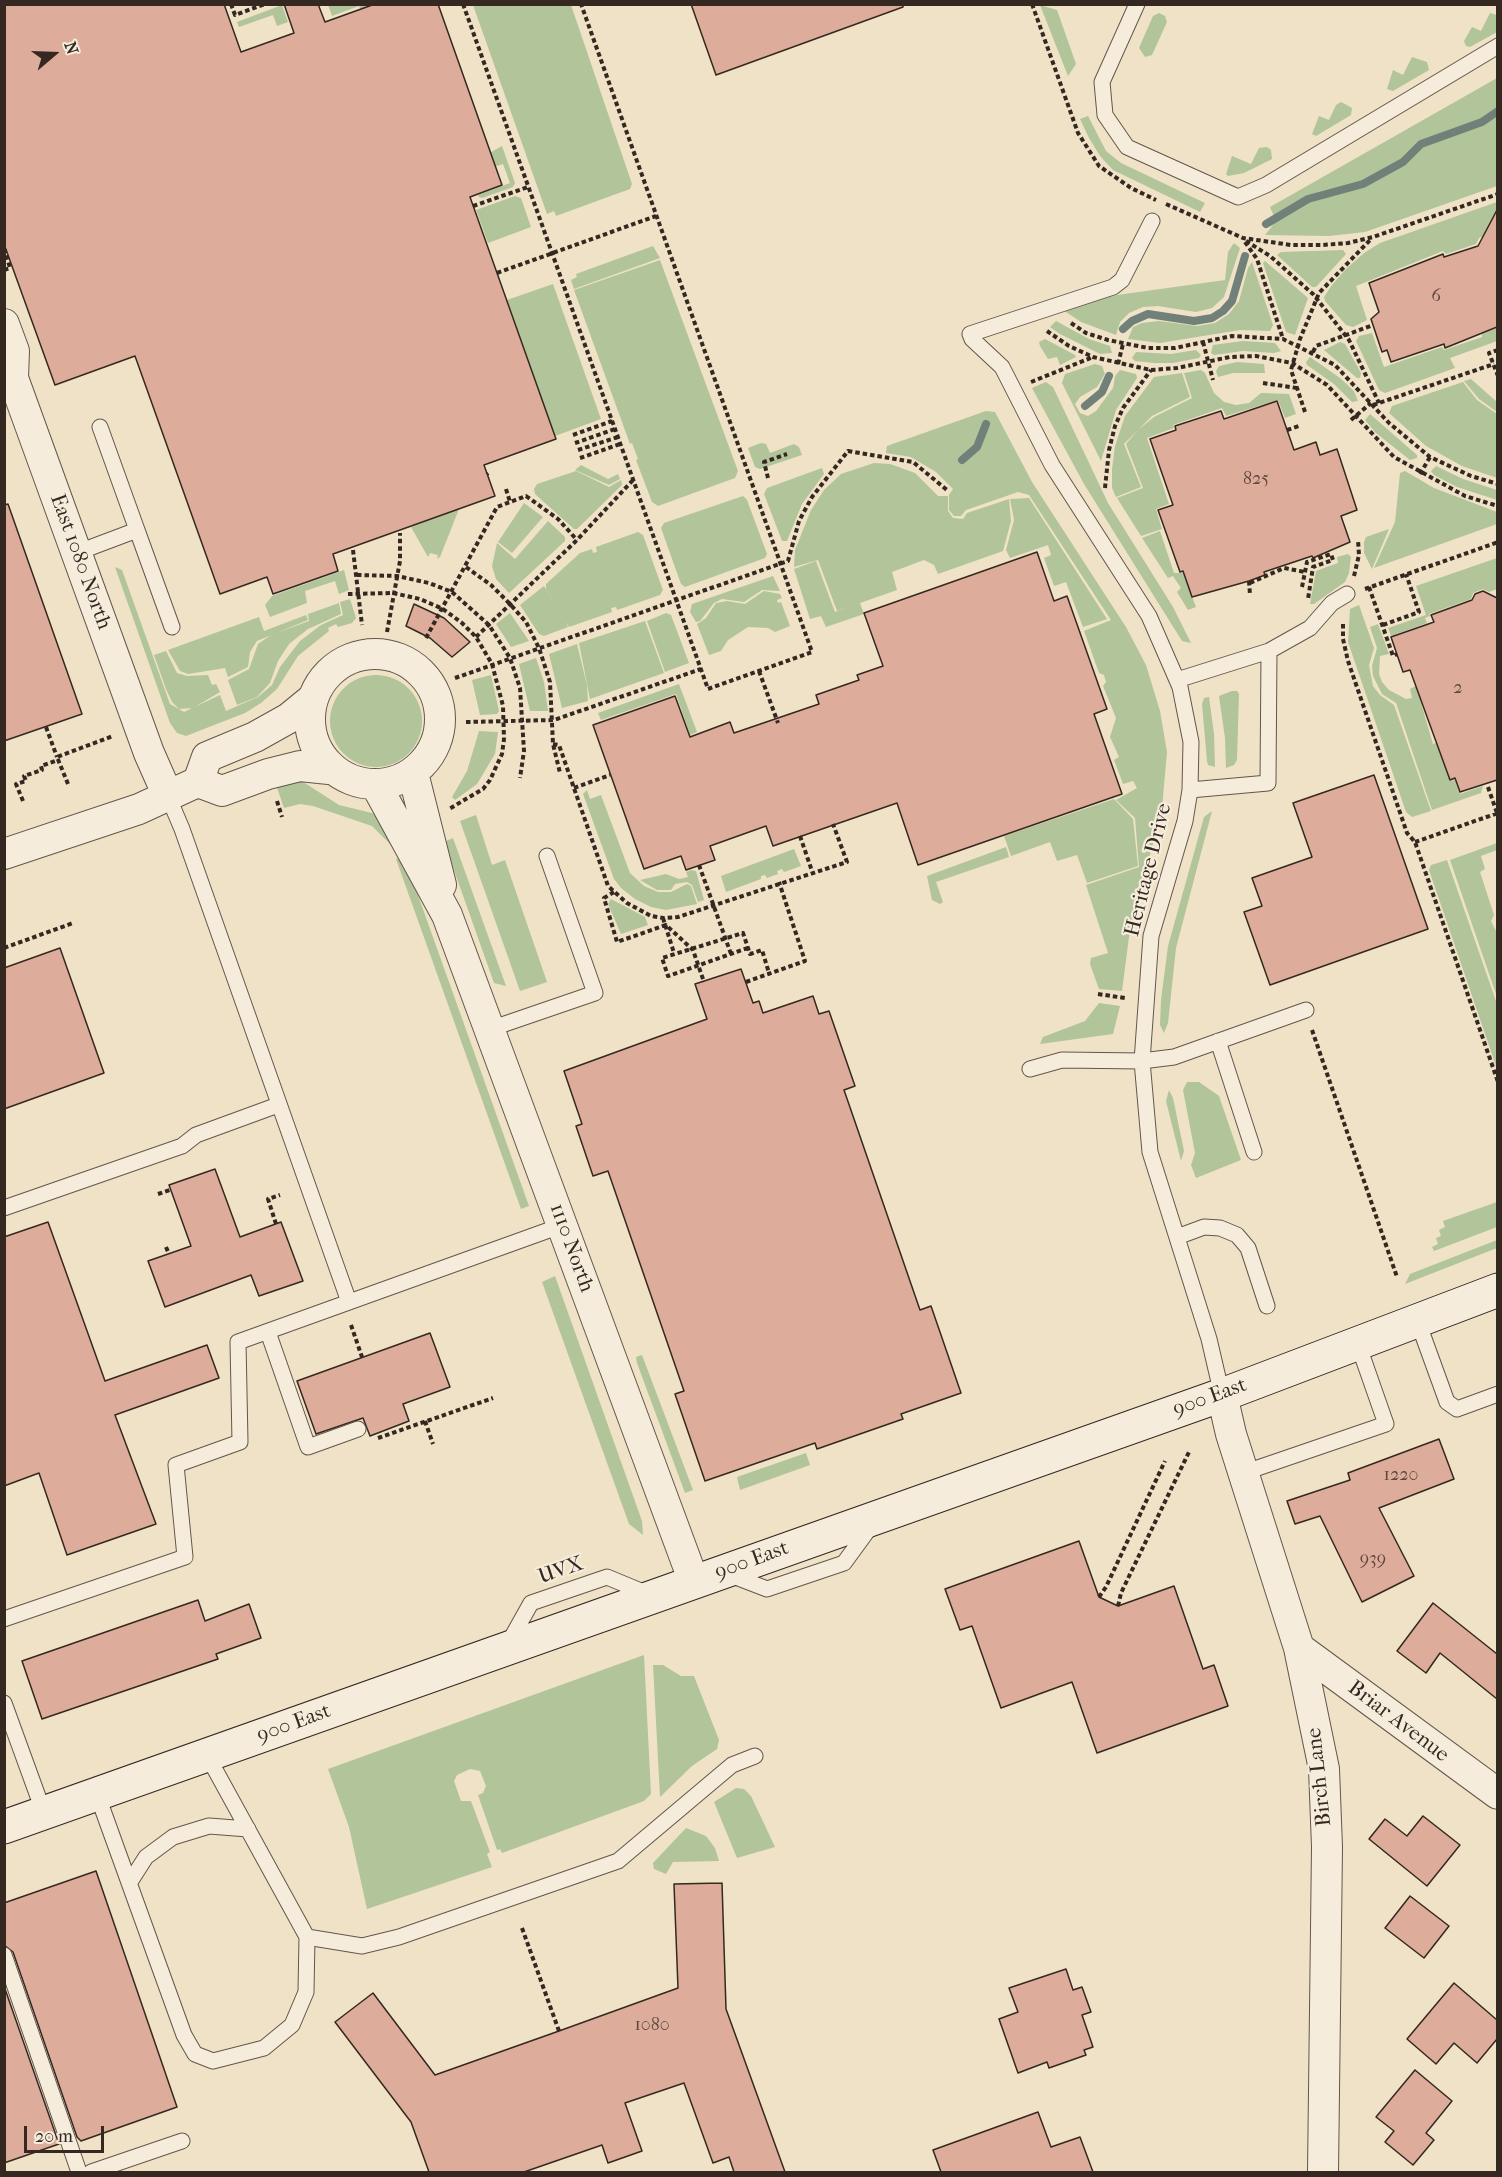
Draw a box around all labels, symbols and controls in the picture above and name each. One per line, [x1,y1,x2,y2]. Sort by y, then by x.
north arrow [24,24,84,84]
text: N [61,39,82,57]
house number: 6 [1431,286,1441,308]
house number: 825 [1243,469,1269,491]
street label: East 1080 North [44,491,116,633]
house number: 2 [1453,678,1463,700]
street label: Heritage Drive [1120,801,1178,939]
street label: 1110 North [543,1200,599,1296]
street label: 900 East [1170,1373,1250,1423]
house number: 1220 [1384,1465,1418,1487]
street label: 900 East [712,1536,792,1586]
house number: 939 [1360,1549,1386,1571]
street label: UVX [535,1552,587,1590]
street label: Briar Avenue [1343,1676,1453,1768]
street label: 900 East [254,1699,334,1749]
street label: Birch Lane [1302,1726,1338,1828]
house number: 1080 [634,2015,670,2037]
scale bar [27,2114,106,2152]
text: 20 m [35,2126,73,2147]

